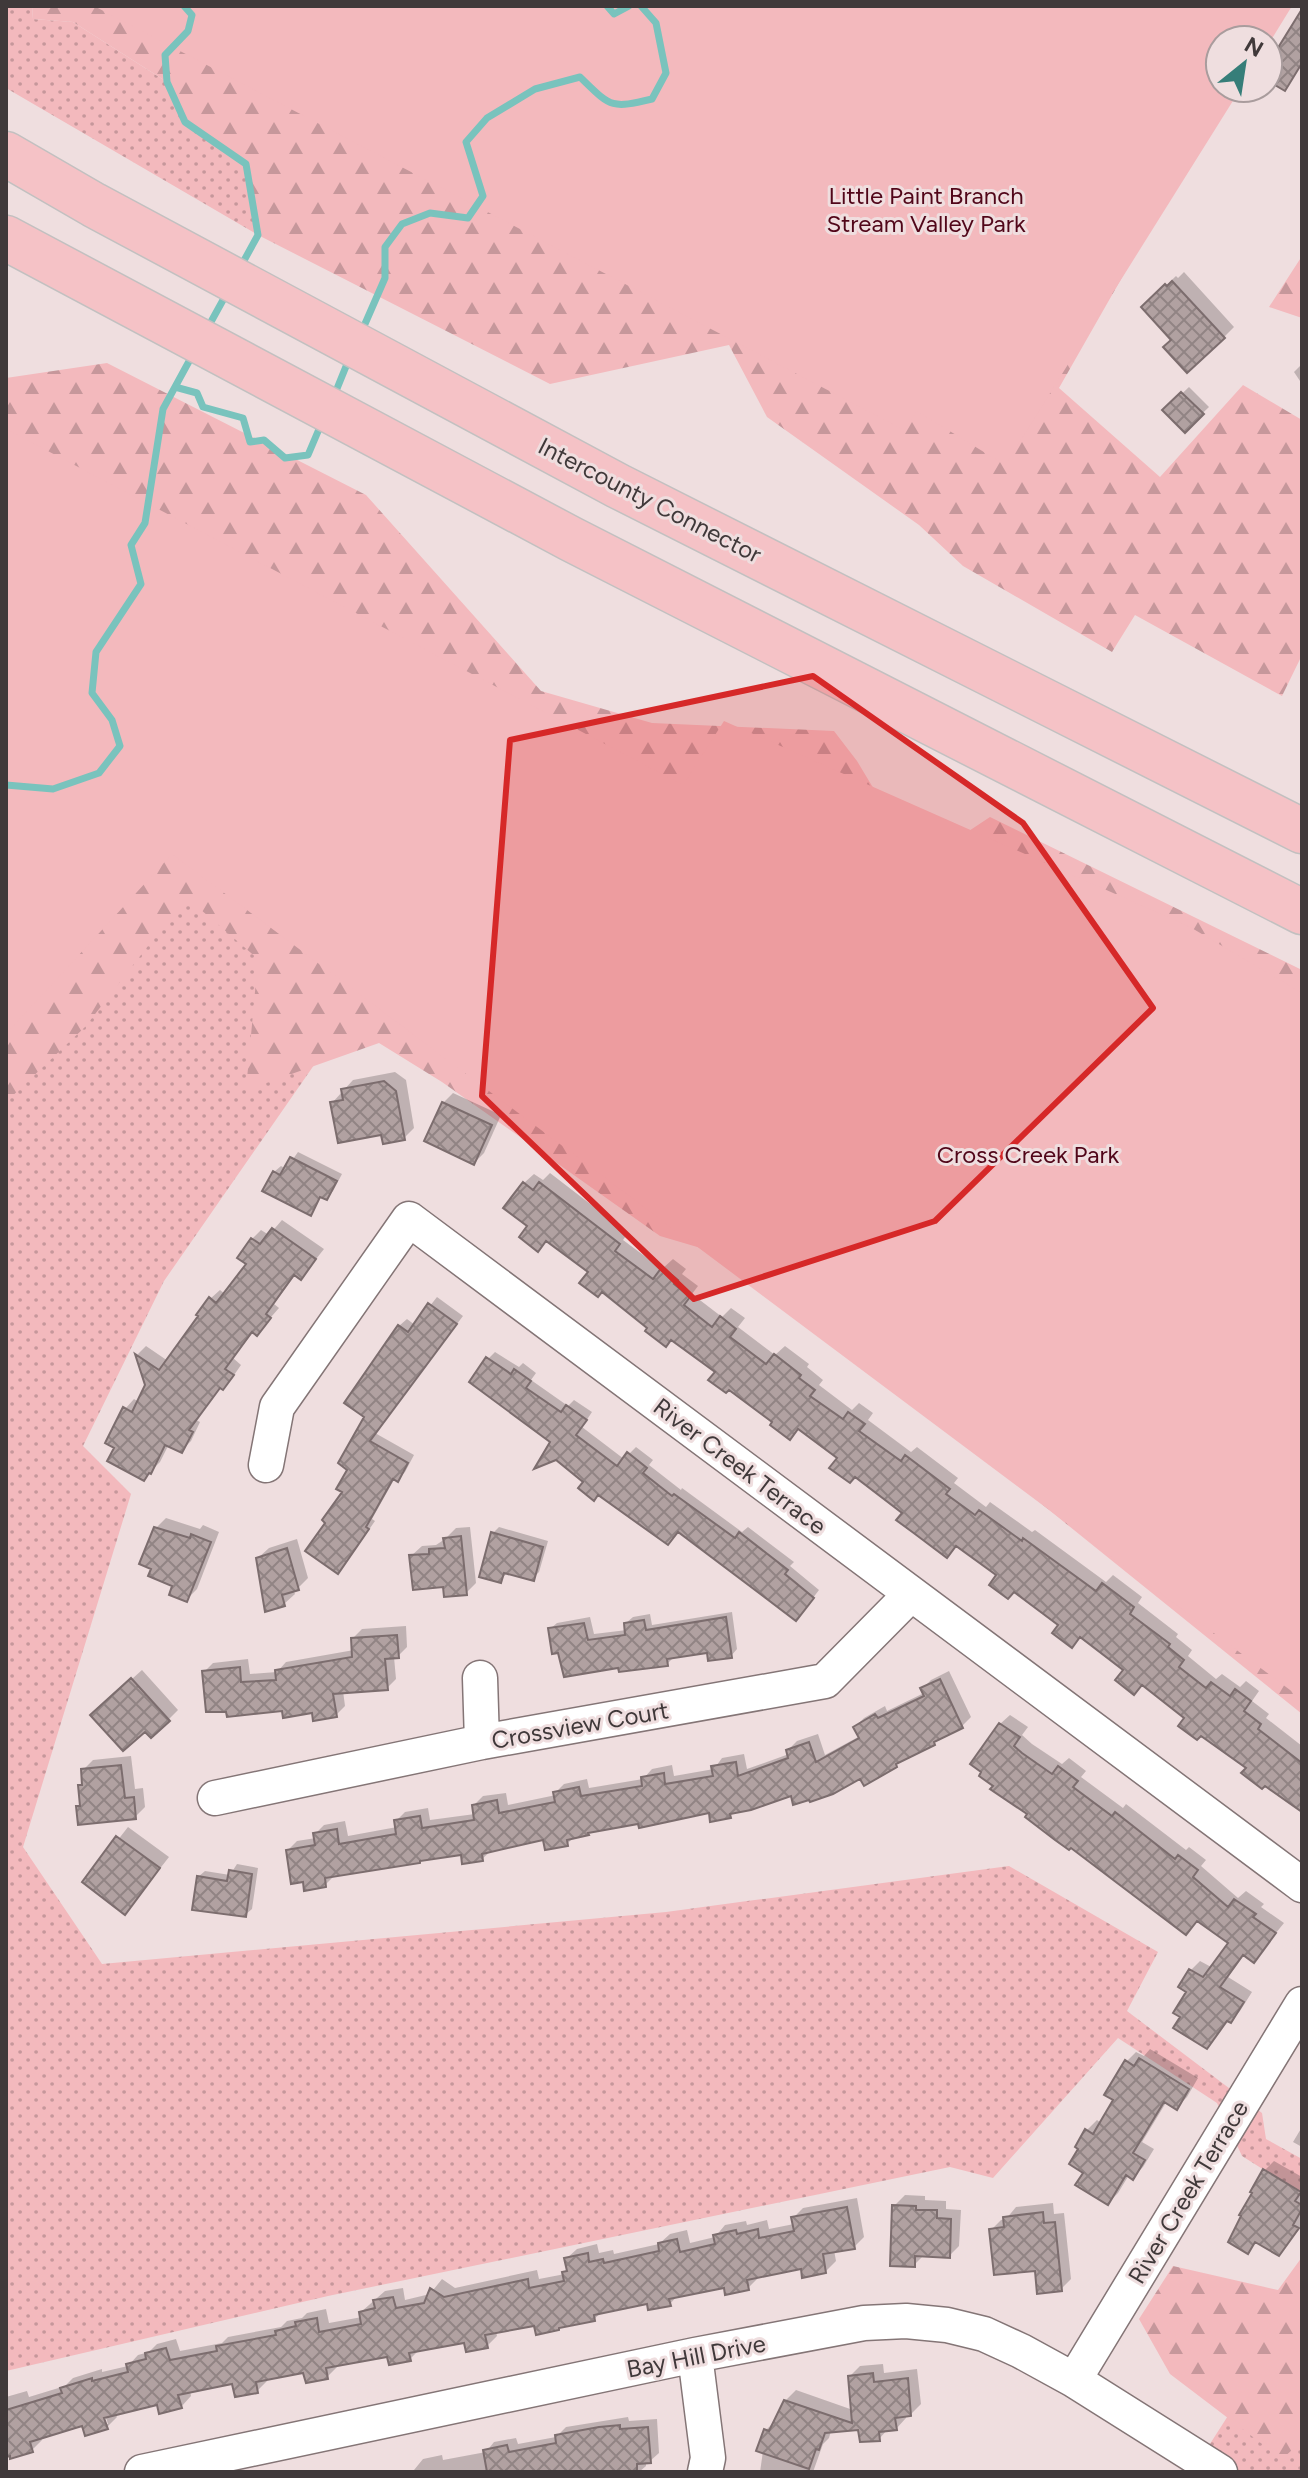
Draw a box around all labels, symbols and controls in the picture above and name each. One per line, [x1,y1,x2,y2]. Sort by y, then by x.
north arrow [1204,24,1284,104]
text: N [1240,31,1268,63]
park label: Little Paint Branch Stream Valley Park [826,181,1026,238]
street label: Intercounty Connector [534,431,766,569]
park label: Cross Creek Park [937,1140,1120,1169]
street label: River Creek Terrace [648,1392,832,1540]
street label: Crossview Court [489,1695,671,1755]
street label: River Creek Terrace [1122,2095,1254,2289]
street label: Bay Hill Drive [624,2328,768,2384]

